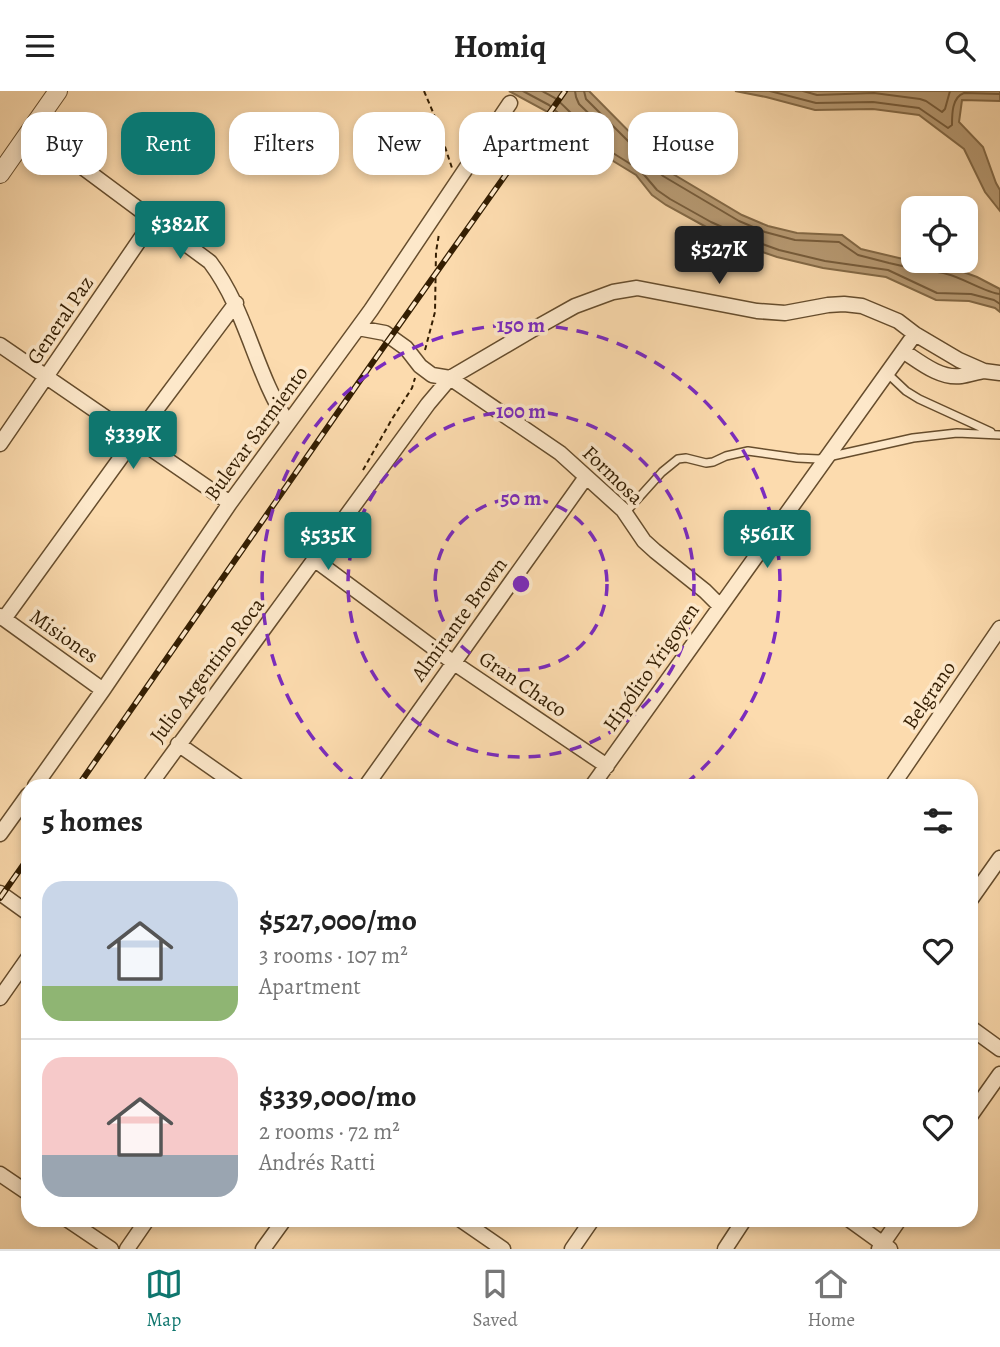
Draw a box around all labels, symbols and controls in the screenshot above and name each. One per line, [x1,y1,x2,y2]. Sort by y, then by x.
text: Homiq [454,24,546,68]
icon: menu [21,27,59,65]
icon: search [941,27,979,65]
chip: Buy [21,112,107,175]
chip: Rent [121,112,215,175]
chip: Filters [229,112,339,175]
chip: New [353,112,445,175]
chip: Apartment [459,112,614,175]
chip: House [628,112,738,175]
map controls [901,196,978,273]
button: locate [901,196,978,273]
pin: $382K [131,201,229,261]
text: $382K [151,208,209,239]
pin: $527K [670,227,768,286]
text: $527K [691,233,747,264]
street label: General Paz [20,270,100,370]
text: 150 m [497,311,546,339]
street label: Bulevar Sarmiento [198,360,314,506]
text: 100 m [496,397,546,425]
pin: $339K [84,411,182,471]
text: $339K [105,418,161,449]
street label: Formosa [576,439,650,511]
text: 50 m [501,484,542,512]
pin: $561K [718,511,816,570]
pin: $535K [279,512,377,572]
text: $561K [740,517,794,548]
text: $535K [300,519,356,550]
street label: Almirante Brown [404,551,513,687]
centre of rings [509,572,533,596]
street label: Julio Argentino Roca [143,592,271,748]
street label: Hipólito Yrigoyen [596,597,706,737]
street label: Misiones [24,602,104,670]
street label: Gran Chaco [474,644,572,724]
street label: Belgrano [896,655,962,735]
text: 5 homes [42,801,143,841]
icon: filters [919,802,957,840]
text: $527,000/mo [259,900,417,940]
icon: home [98,909,182,993]
icon: heart [919,932,957,970]
text: 3 rooms · 107 m² [259,940,408,971]
text: Apartment [259,971,361,1002]
text: $339,000/mo [259,1076,417,1116]
icon: home [98,1085,182,1169]
icon: heart [919,1108,957,1146]
text: 2 rooms · 72 m² [259,1116,400,1147]
text: Andrés Ratti [259,1147,376,1178]
tab: Map [145,1265,183,1333]
tab: Saved [473,1265,518,1333]
tab: Home [807,1265,855,1333]

